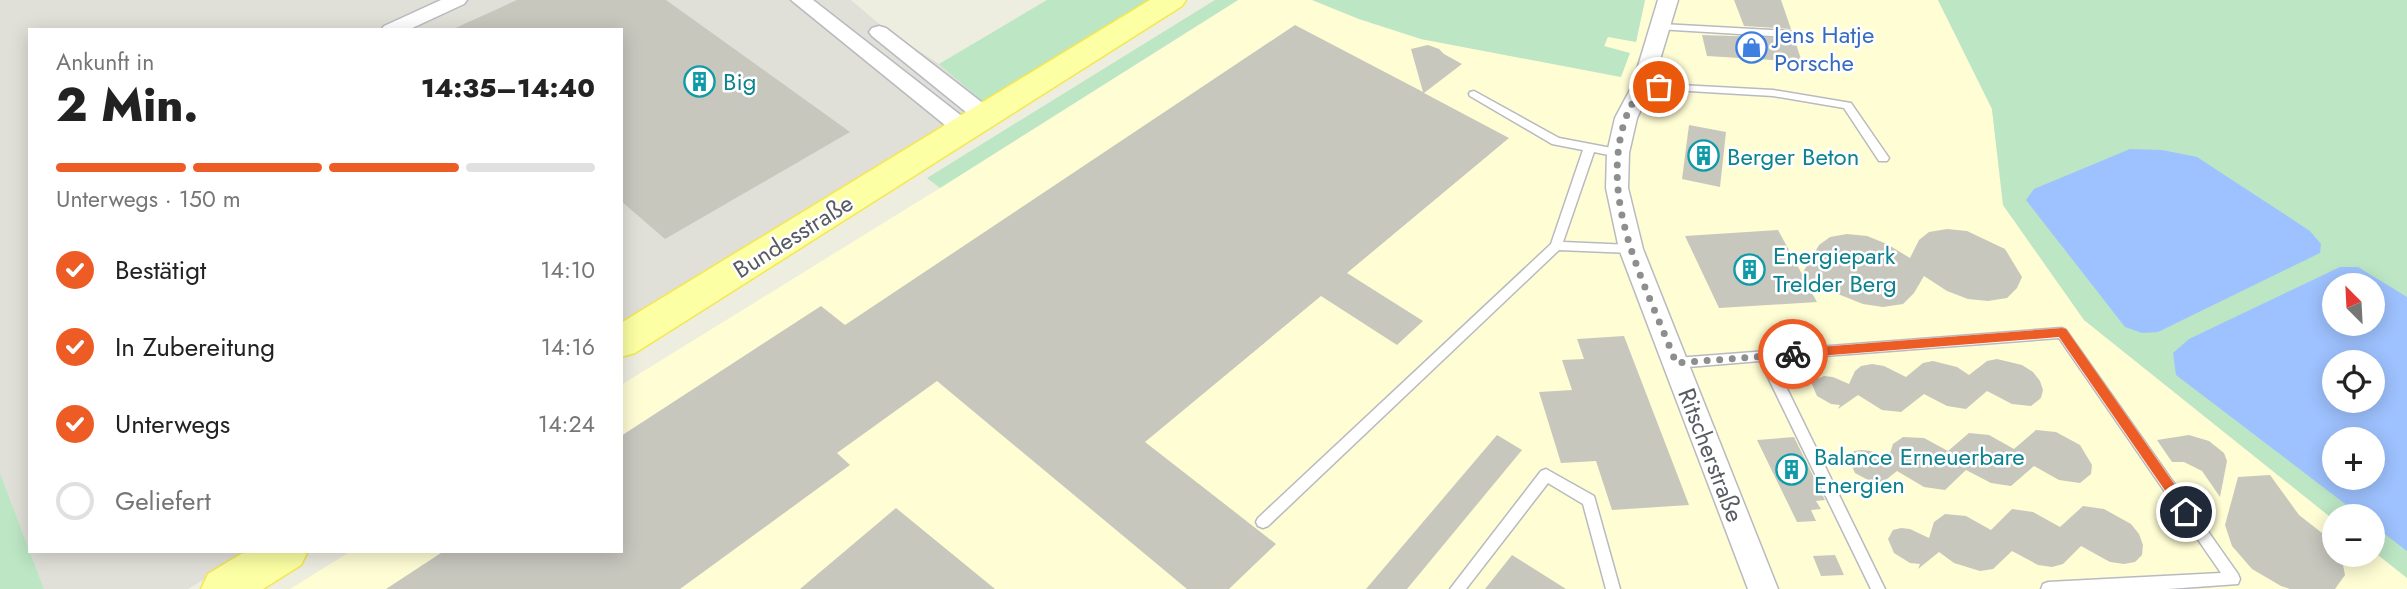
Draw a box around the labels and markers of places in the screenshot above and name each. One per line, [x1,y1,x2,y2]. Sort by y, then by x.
place label: Jens Hatje Porsche [1771,17,1874,80]
shop icon: Jens Hatje Porsche [1734,31,1768,65]
pin [1629,57,1689,117]
building icon: Big [683,64,717,98]
place label: Big [723,64,756,99]
building icon: Berger Beton [1687,139,1721,173]
place label: Berger Beton [1727,139,1859,174]
place label: Energiepark Trelder Berg [1773,238,1897,301]
building icon: Energiepark Trelder Berg [1733,252,1767,286]
place label: Balance Erneuerbare Energien [1814,439,2025,502]
building icon: Balance Erneuerbare Energien [1774,453,1808,487]
pin [2156,482,2216,542]

